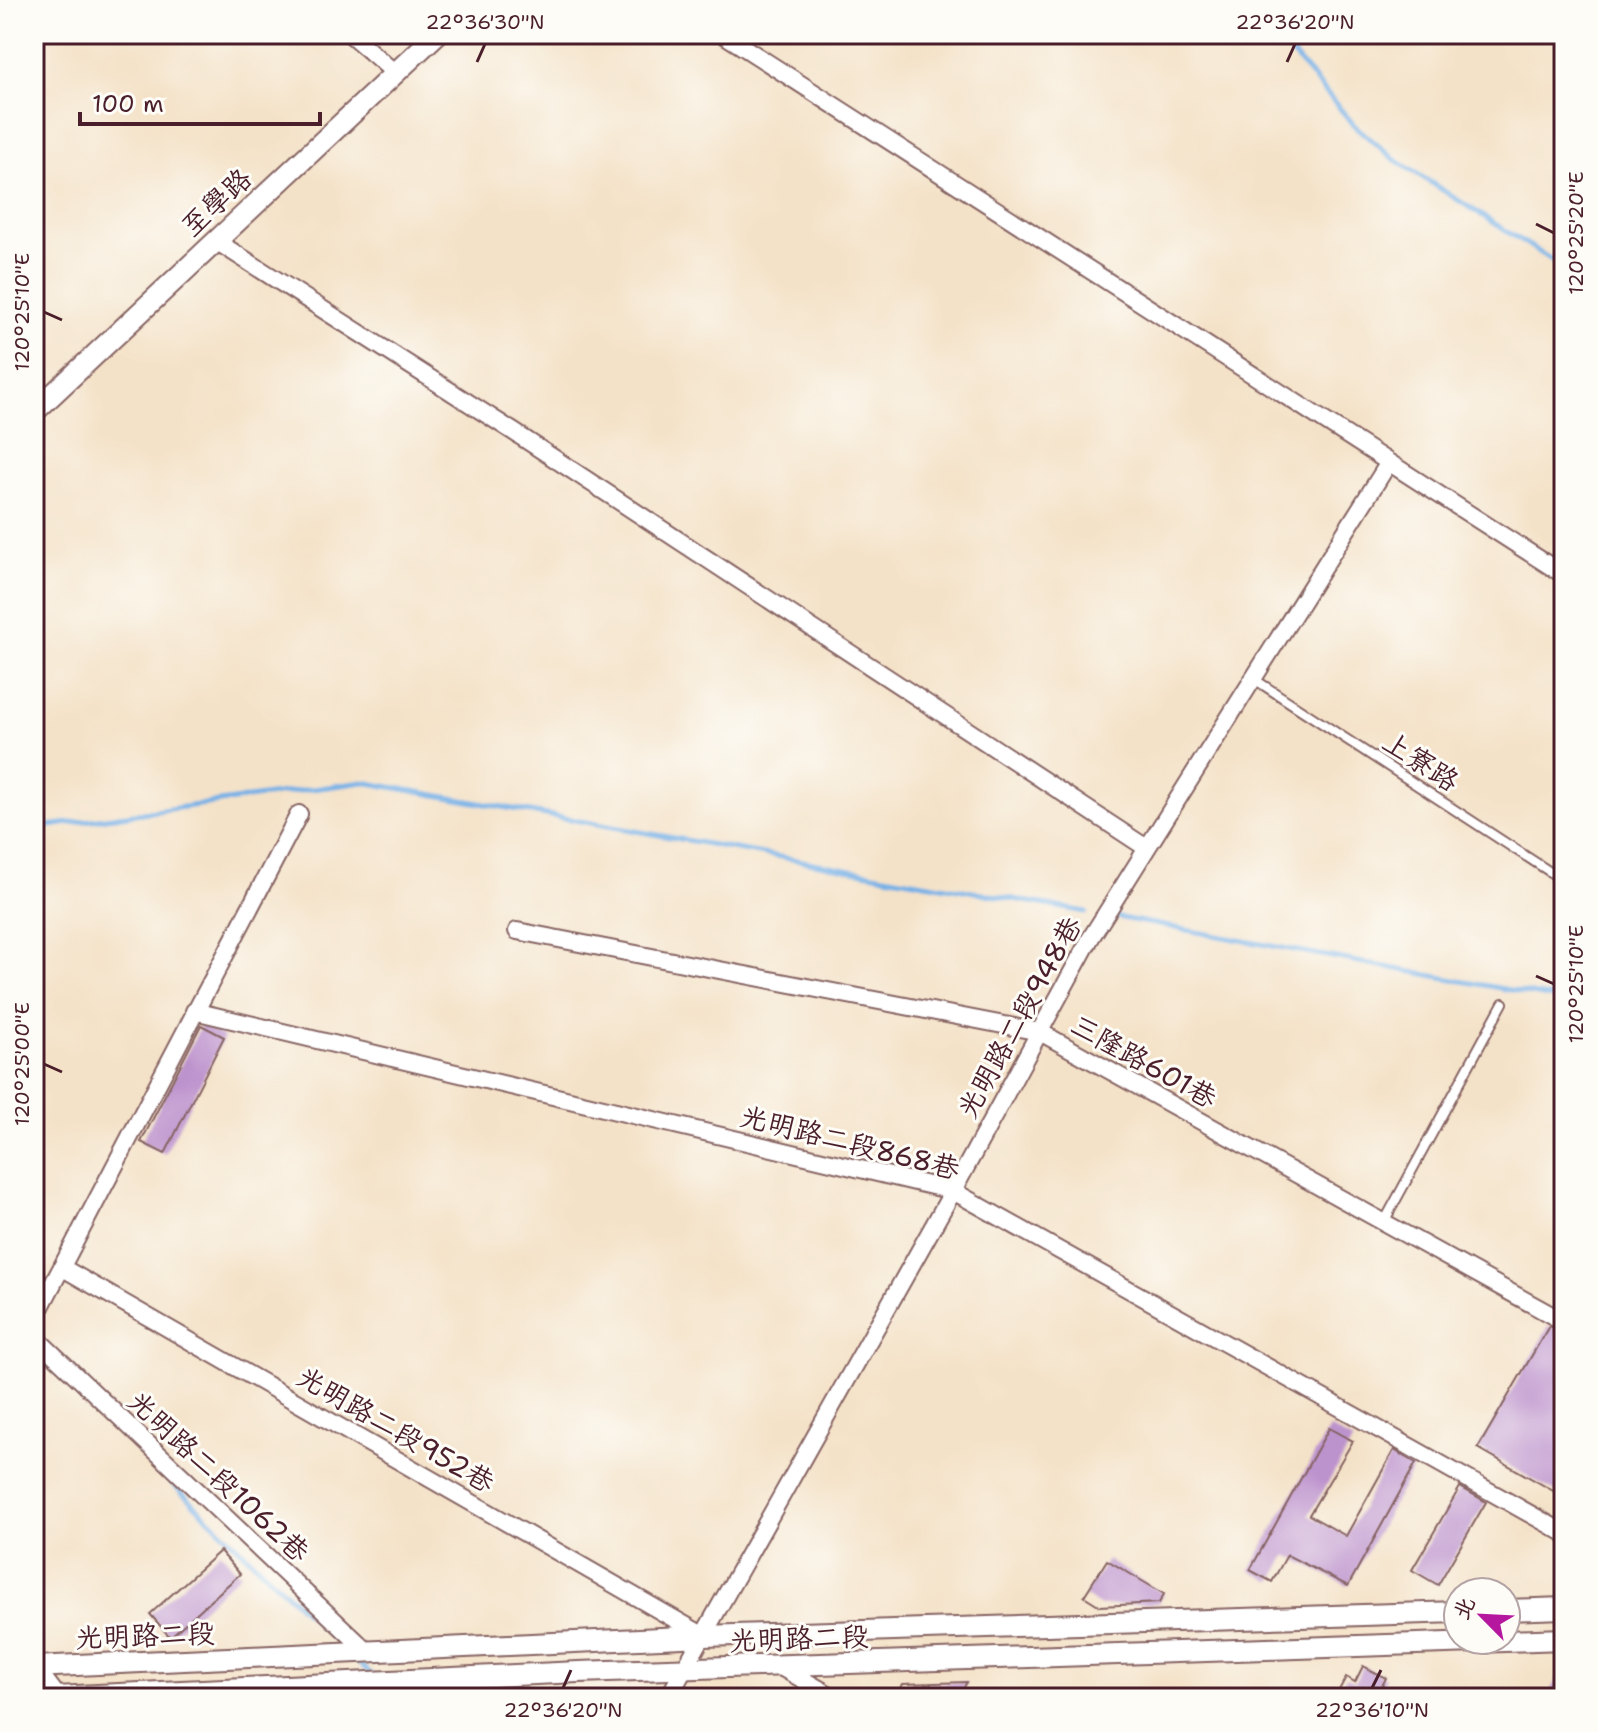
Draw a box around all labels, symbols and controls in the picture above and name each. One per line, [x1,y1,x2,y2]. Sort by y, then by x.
text: 22°36'30"N [425,9,545,35]
text: 22°36'20"N [1236,9,1354,35]
scale bar [80,76,320,126]
text: 100 m [92,88,164,120]
street label: 至學路 [172,159,260,245]
text: 120°25'20"E [1563,171,1589,295]
text: 120°25'10"E [9,253,35,371]
street label: 上寮路 [1375,722,1467,800]
street label: 光明路二段948巷 [948,909,1091,1125]
text: 120°25'10"E [1563,925,1589,1043]
text: 120°25'00"E [9,1002,35,1126]
street label: 三隆路601巷 [1064,1005,1225,1117]
street label: 光明路二段868巷 [736,1096,965,1188]
street label: 光明路二段952巷 [290,1357,503,1502]
street label: 光明路二段1062巷 [120,1382,319,1571]
north arrow [1442,1576,1522,1656]
text: 北 [1446,1592,1482,1624]
street label: 光明路二段 [74,1614,216,1656]
street label: 光明路二段 [728,1617,870,1659]
text: 22°36'20"N [504,1697,622,1723]
text: 22°36'10"N [1315,1697,1429,1723]

